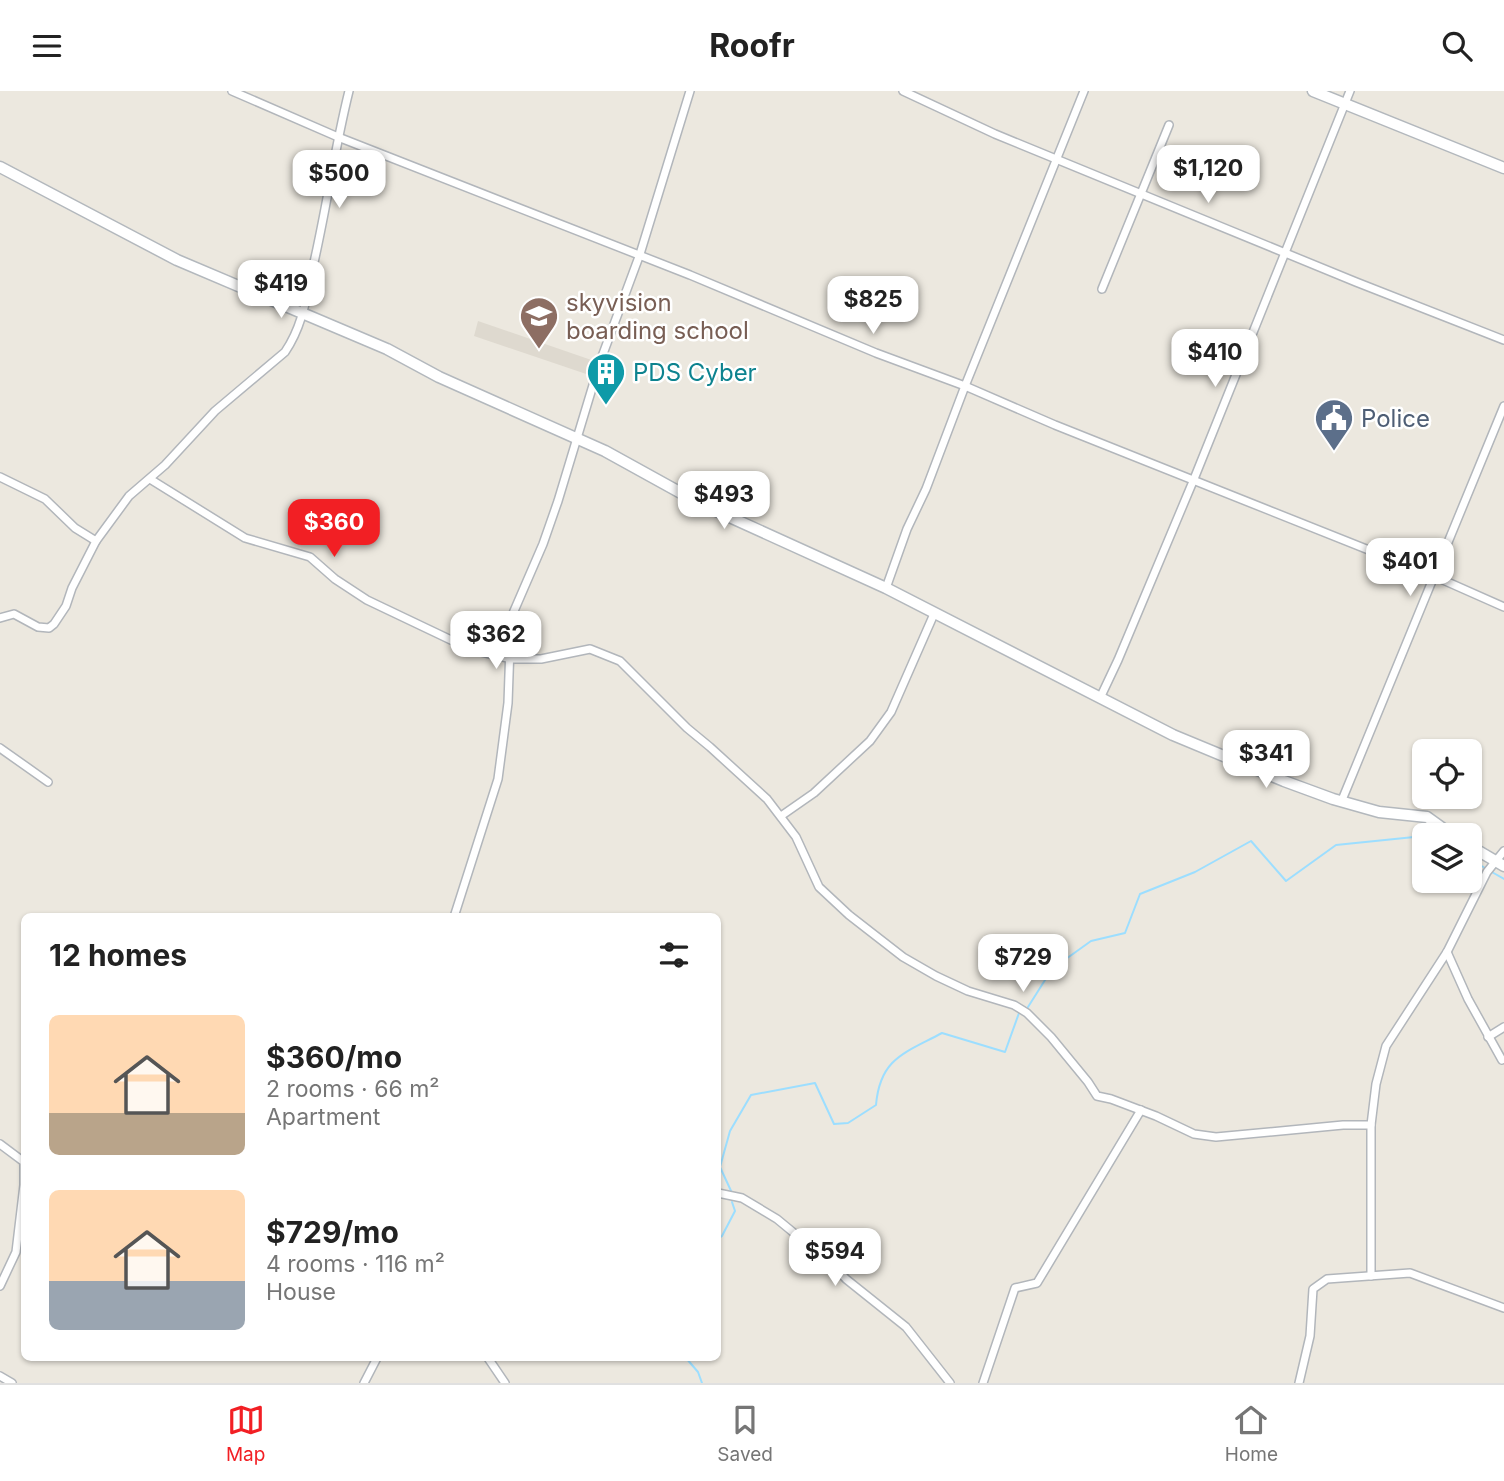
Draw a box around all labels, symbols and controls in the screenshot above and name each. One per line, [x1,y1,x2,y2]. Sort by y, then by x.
text: Roofr [709,26,795,65]
icon: menu [28,27,66,65]
icon: search [1438,27,1476,65]
pin: $1,120 [1151,145,1265,205]
pin: $500 [298,151,380,210]
text: $1,120 [1173,154,1243,182]
text: $500 [309,159,369,187]
pin: $419 [240,261,322,320]
text: $419 [254,269,308,297]
pin: $825 [832,277,914,336]
text: $825 [843,285,903,313]
place label: skyvision boarding school [566,288,749,345]
school or university icon: skyvision boarding school [518,295,560,350]
pin: $410 [1174,329,1256,389]
text: $410 [1187,338,1243,366]
building icon: PDS Cyber [585,351,627,406]
place label: PDS Cyber [633,358,757,387]
public building icon: Police [1313,397,1355,452]
place label: Police [1361,404,1430,433]
pin: $493 [683,471,765,531]
text: $493 [694,480,754,508]
pin: $360 [293,499,375,559]
text: $360 [304,508,364,536]
pin: $401 [1369,539,1451,598]
text: $401 [1382,547,1438,575]
pin: $362 [455,611,537,671]
text: $362 [466,620,526,648]
pin: $341 [1225,731,1307,790]
text: $341 [1239,739,1293,767]
map controls [1412,739,1482,893]
button: locate [1412,739,1482,809]
button: layers [1412,823,1482,893]
pin: $729 [982,935,1064,994]
icon: filters [655,936,693,974]
text: 12 homes [49,937,187,973]
text: $729 [994,943,1052,971]
text: $360/mo [266,1039,402,1075]
icon: home [105,1043,189,1127]
text: 2 rooms · 66 m² [266,1075,440,1103]
text: Apartment [266,1103,380,1131]
text: $729/mo [266,1214,399,1250]
icon: home [105,1218,189,1302]
pin: $594 [794,1229,876,1288]
text: $594 [805,1237,865,1265]
text: 4 rooms · 116 m² [266,1250,445,1278]
text: House [266,1278,336,1306]
tab: Map [226,1401,265,1466]
tab: Saved [717,1401,773,1466]
tab: Home [1225,1401,1278,1466]

